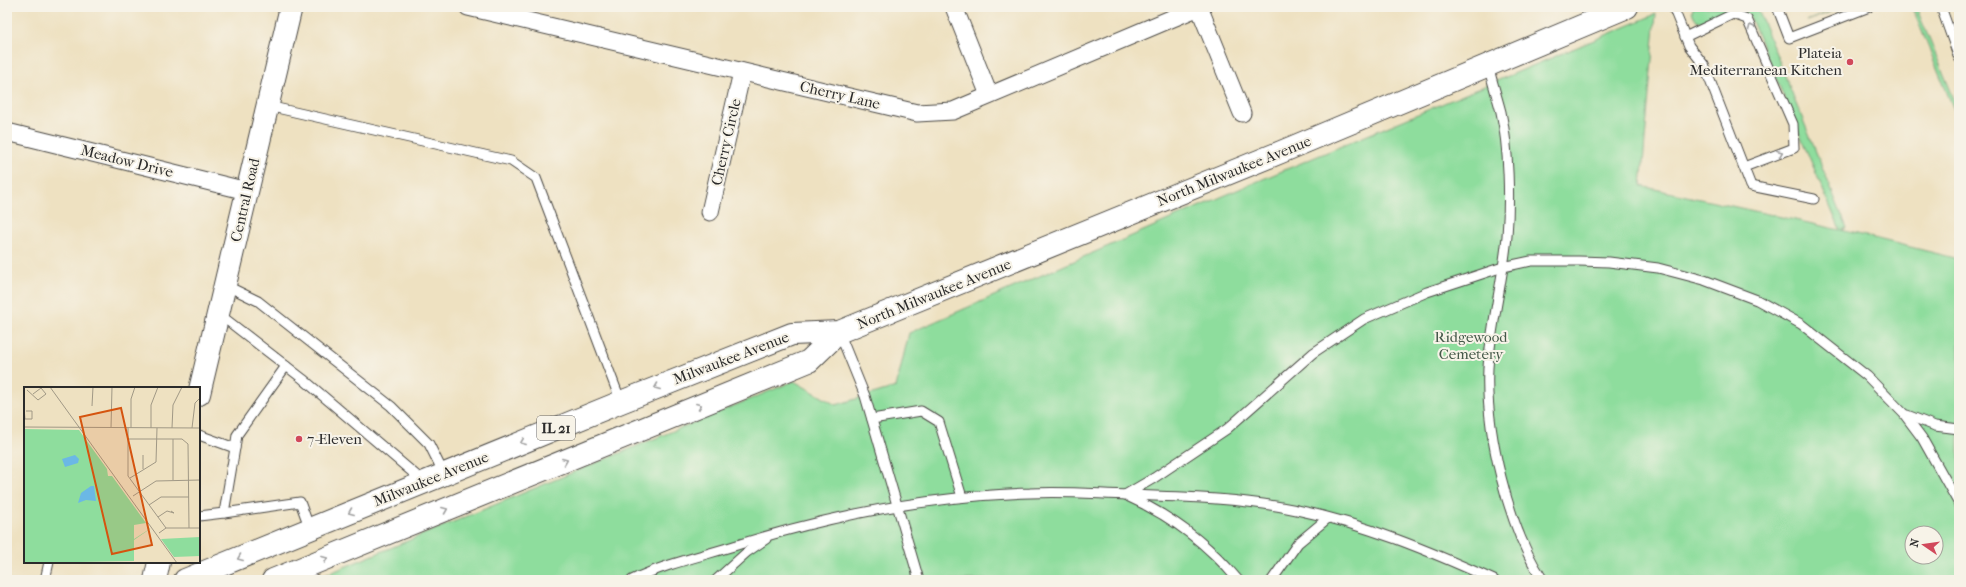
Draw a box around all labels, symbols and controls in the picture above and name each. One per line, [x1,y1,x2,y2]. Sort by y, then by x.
one-way arrow [1748,23,1756,31]
place label: Plateia Mediterranean Kitchen [1690,44,1843,79]
marker: Plateia Mediterranean Kitchen [1845,57,1855,67]
street label: Cherry Lane [798,77,882,113]
street label: Cherry Circle [707,96,745,187]
street label: North Milwaukee Avenue [1154,132,1314,210]
street label: Meadow Drive [79,141,176,181]
one-way arrow [1775,150,1783,158]
street label: Central Road [227,155,264,244]
street label: North Milwaukee Avenue [854,255,1014,333]
street label: Milwaukee Avenue [671,327,792,388]
park label: Ridgewood Cemetery [1435,328,1508,363]
one-way arrow [653,383,660,391]
inset map [24,387,200,563]
one-way arrow [695,403,702,411]
road number: IL 21 [537,416,575,440]
place label: 7-Eleven [307,430,362,448]
marker: 7-Eleven [294,434,304,444]
one-way arrow [520,437,527,445]
street label: Milwaukee Avenue [371,447,492,510]
one-way arrow [562,457,569,465]
one-way arrow [442,506,449,514]
one-way arrow [348,507,356,515]
north arrow [1904,525,1944,565]
text: N [1907,537,1922,548]
one-way arrow [236,553,243,561]
one-way arrow [320,556,328,564]

